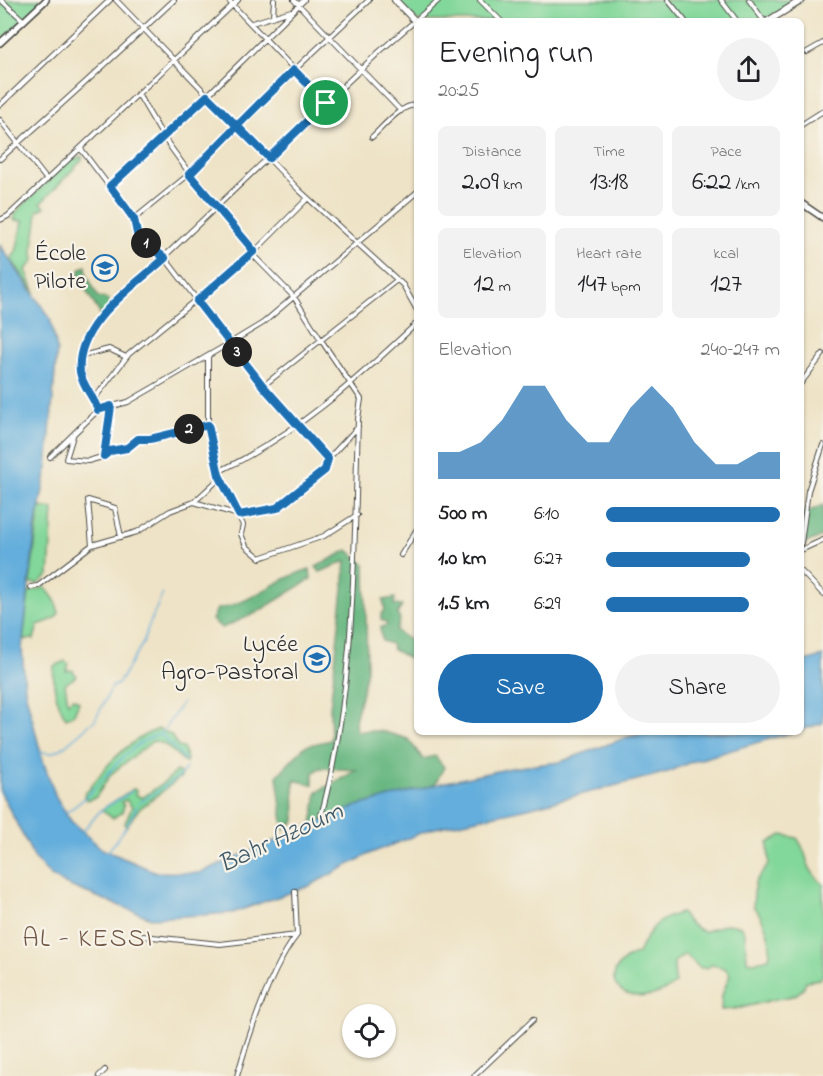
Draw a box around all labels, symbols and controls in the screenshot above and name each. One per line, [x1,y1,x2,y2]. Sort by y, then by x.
text: Evening run [438,30,593,78]
button: share [717,38,780,101]
pin [300,77,351,128]
text: 20:25 [438,77,480,106]
icon: arrive [309,86,342,119]
text: Distance [463,140,521,164]
text: Time [593,140,625,164]
text: Pace [710,140,742,164]
text: 2.09 [462,164,499,202]
text: 13:18 [589,164,629,202]
text: 6:22 [692,164,732,202]
text: km [499,173,522,197]
text: /km [732,173,760,197]
pin: 1 [131,228,161,258]
text: 1 [143,231,149,255]
place label: École Pilote [34,237,86,300]
text: Elevation [463,242,521,266]
text: Heart rate [576,242,642,266]
text: kcal [713,242,739,266]
school or university icon: École Pilote [90,253,120,283]
text: 12 [473,266,494,304]
text: 147 [577,266,607,304]
text: 127 [710,266,742,304]
text: m [494,275,511,299]
text: bpm [607,275,641,299]
text: Elevation [438,336,512,365]
text: 240–247 m [700,336,780,365]
pin: 3 [222,337,252,367]
text: 3 [234,340,240,364]
pin: 2 [174,414,204,444]
text: 2 [185,417,193,441]
text: 500 m [438,500,487,529]
text: 6:10 [534,500,560,529]
text: 1.0 km [438,545,486,574]
text: 6:27 [534,545,563,574]
text: 1.5 km [438,590,489,619]
text: 6:29 [534,590,560,619]
place label: Lycée Agro-Pastoral [161,628,298,691]
school or university icon: Lycée Agro-Pastoral [302,644,332,674]
button: Save [438,654,603,723]
button: Share [615,654,780,723]
water label: Bahr Azoum [212,793,350,885]
district label: AL - KESSI [22,921,154,959]
map controls [342,1004,396,1058]
button: locate [342,1004,396,1058]

